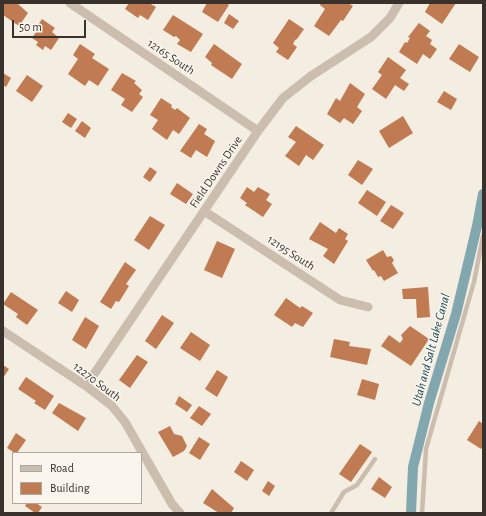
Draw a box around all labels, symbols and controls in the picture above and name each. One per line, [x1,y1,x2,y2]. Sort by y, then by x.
scale bar [14,12,88,38]
text: 50 m [19,21,42,33]
street label: 12165 South [145,36,197,78]
street label: Field Downs Drive [187,133,245,211]
street label: 12195 South [264,232,318,274]
water label: Utah and Salt Lake Canal [408,292,454,408]
street label: 12270 South [70,359,124,405]
legend [12,452,142,504]
text: Road [50,462,74,474]
text: Building [50,482,90,494]

